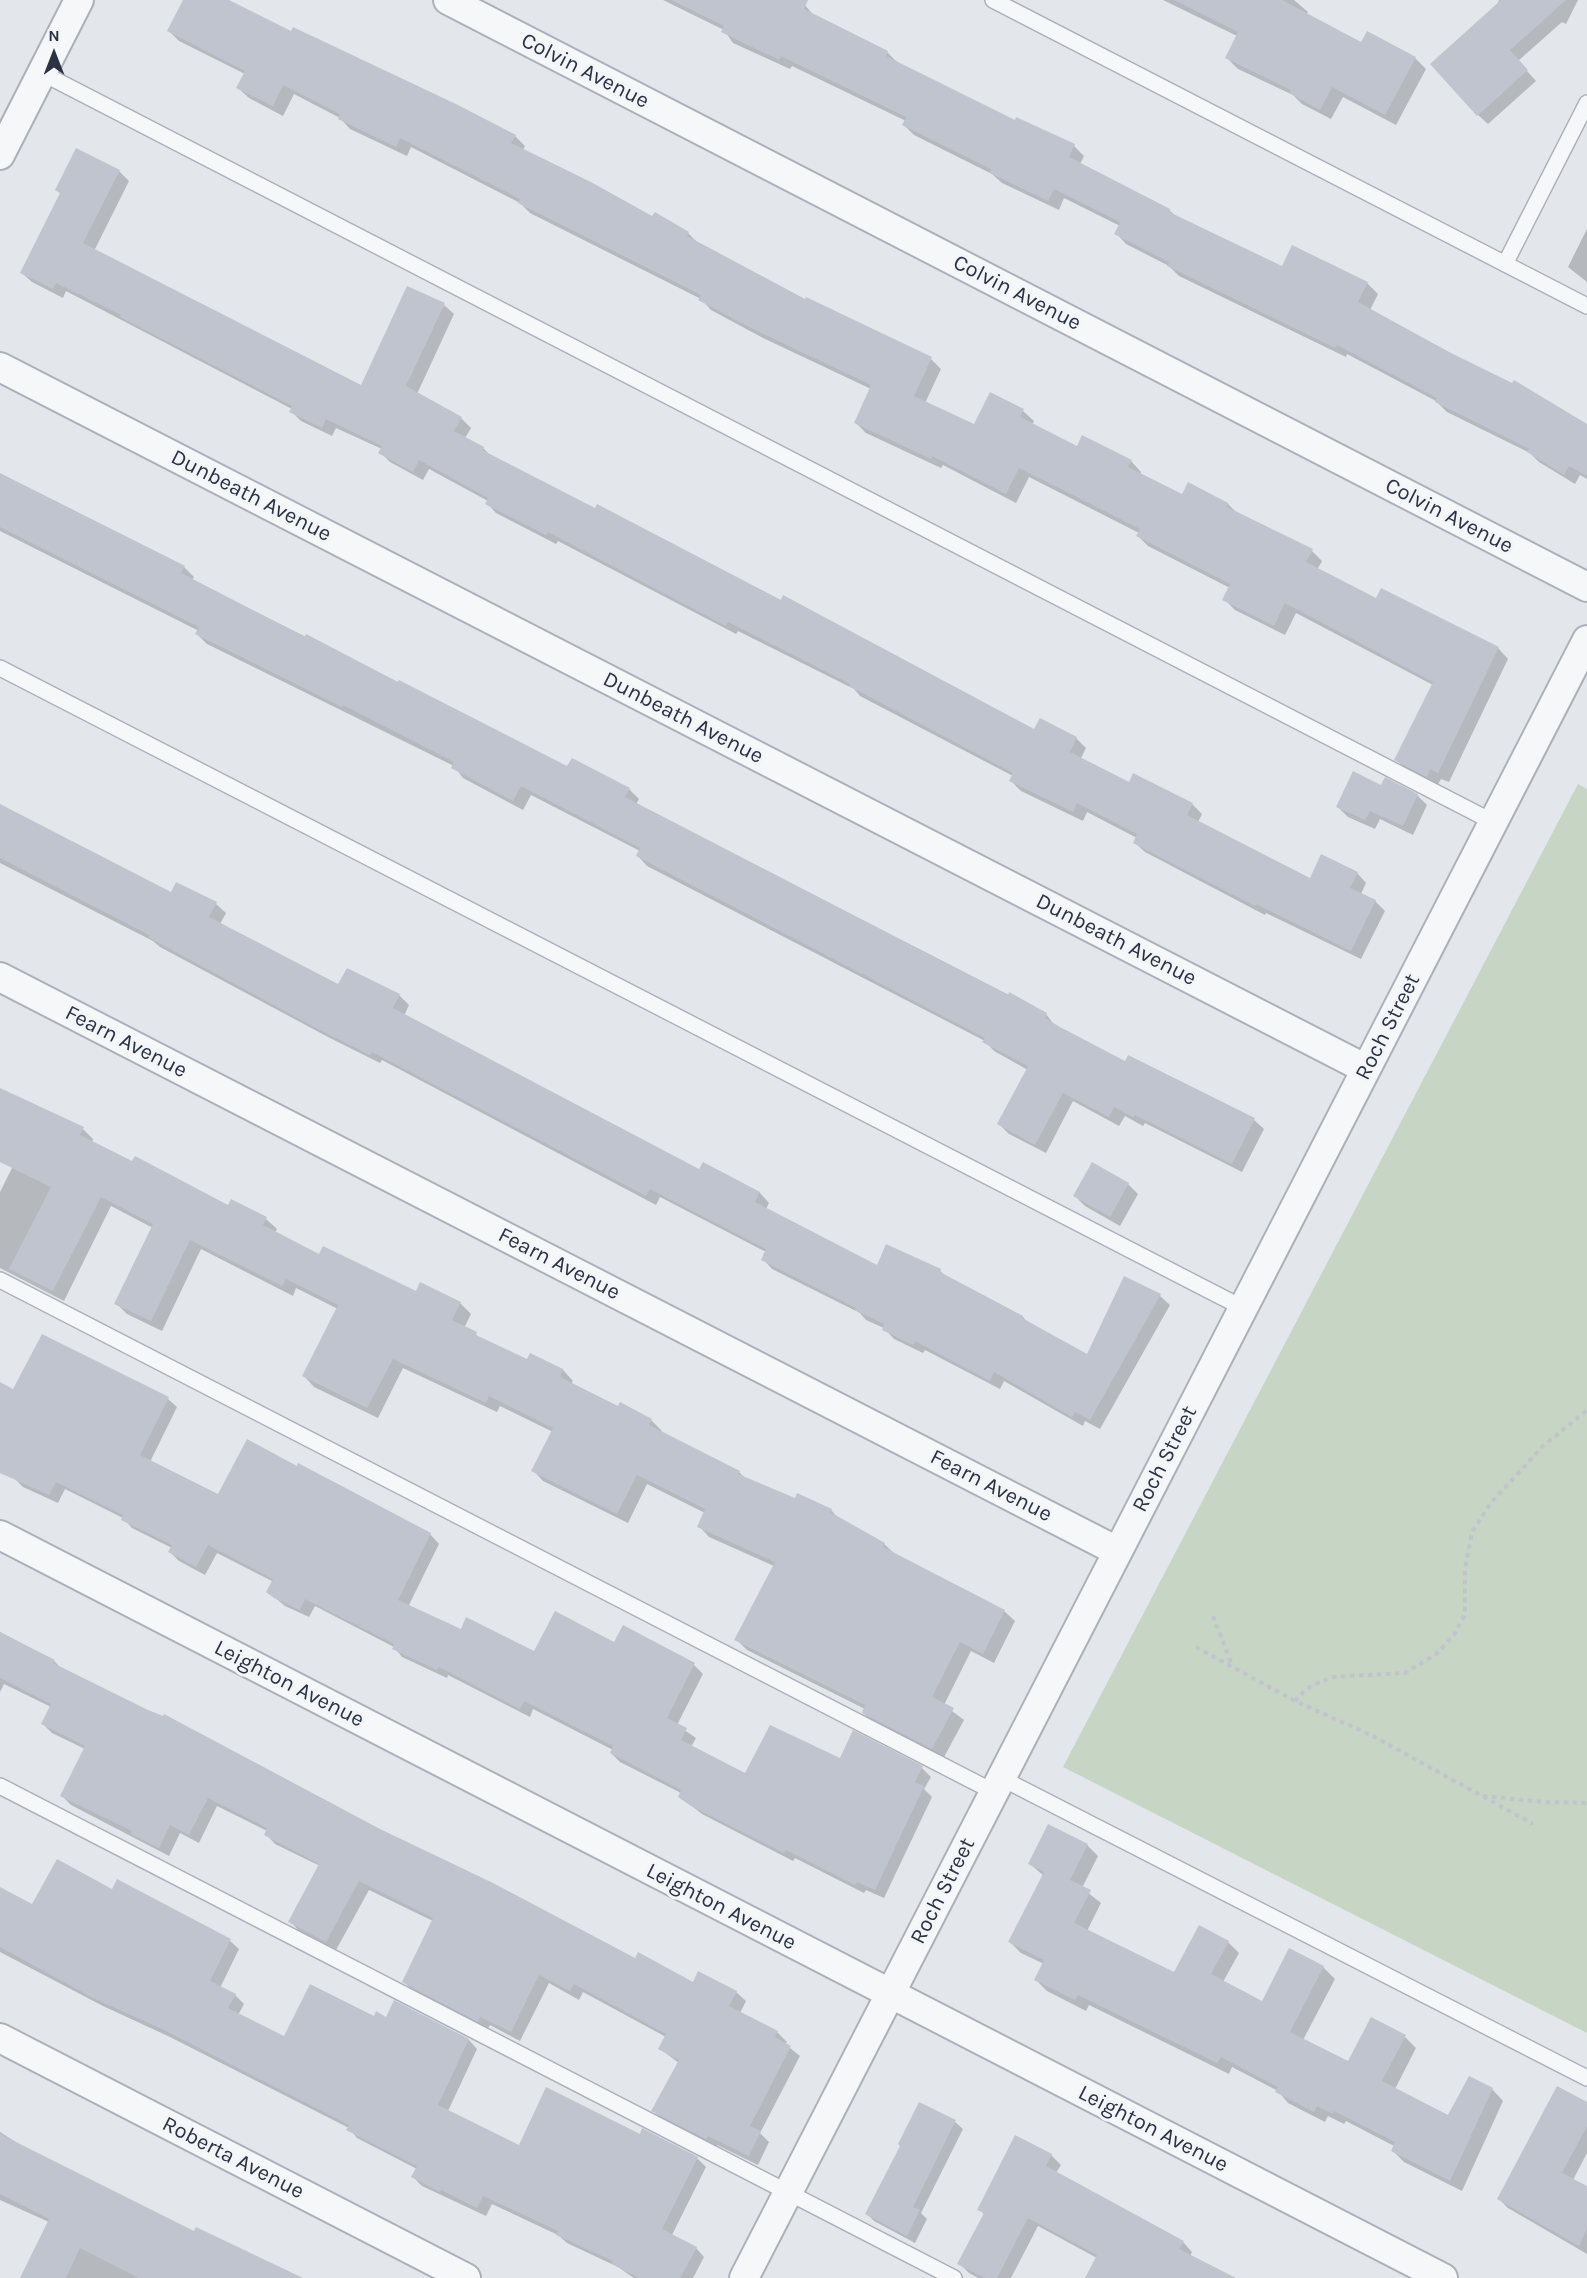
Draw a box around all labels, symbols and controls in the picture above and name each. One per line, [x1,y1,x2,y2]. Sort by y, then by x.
north arrow [24,24,84,84]
text: N [48,26,60,45]
street label: Colvin Avenue [517,27,653,115]
street label: Colvin Avenue [949,249,1085,337]
street label: Dunbeath Avenue [166,444,336,548]
street label: Colvin Avenue [1381,472,1517,560]
street label: Dunbeath Avenue [598,666,768,770]
street label: Dunbeath Avenue [1031,888,1201,992]
street label: Roch Street [1350,969,1426,1085]
street label: Fearn Avenue [61,1000,191,1084]
street label: Fearn Avenue [494,1222,624,1306]
street label: Roch Street [1127,1401,1203,1517]
street label: Fearn Avenue [926,1444,1056,1528]
street label: Leighton Avenue [209,1635,369,1733]
street label: Roch Street [905,1833,981,1949]
street label: Leighton Avenue [641,1858,801,1956]
street label: Leighton Avenue [1073,2080,1233,2178]
street label: Roberta Avenue [158,2111,308,2205]

